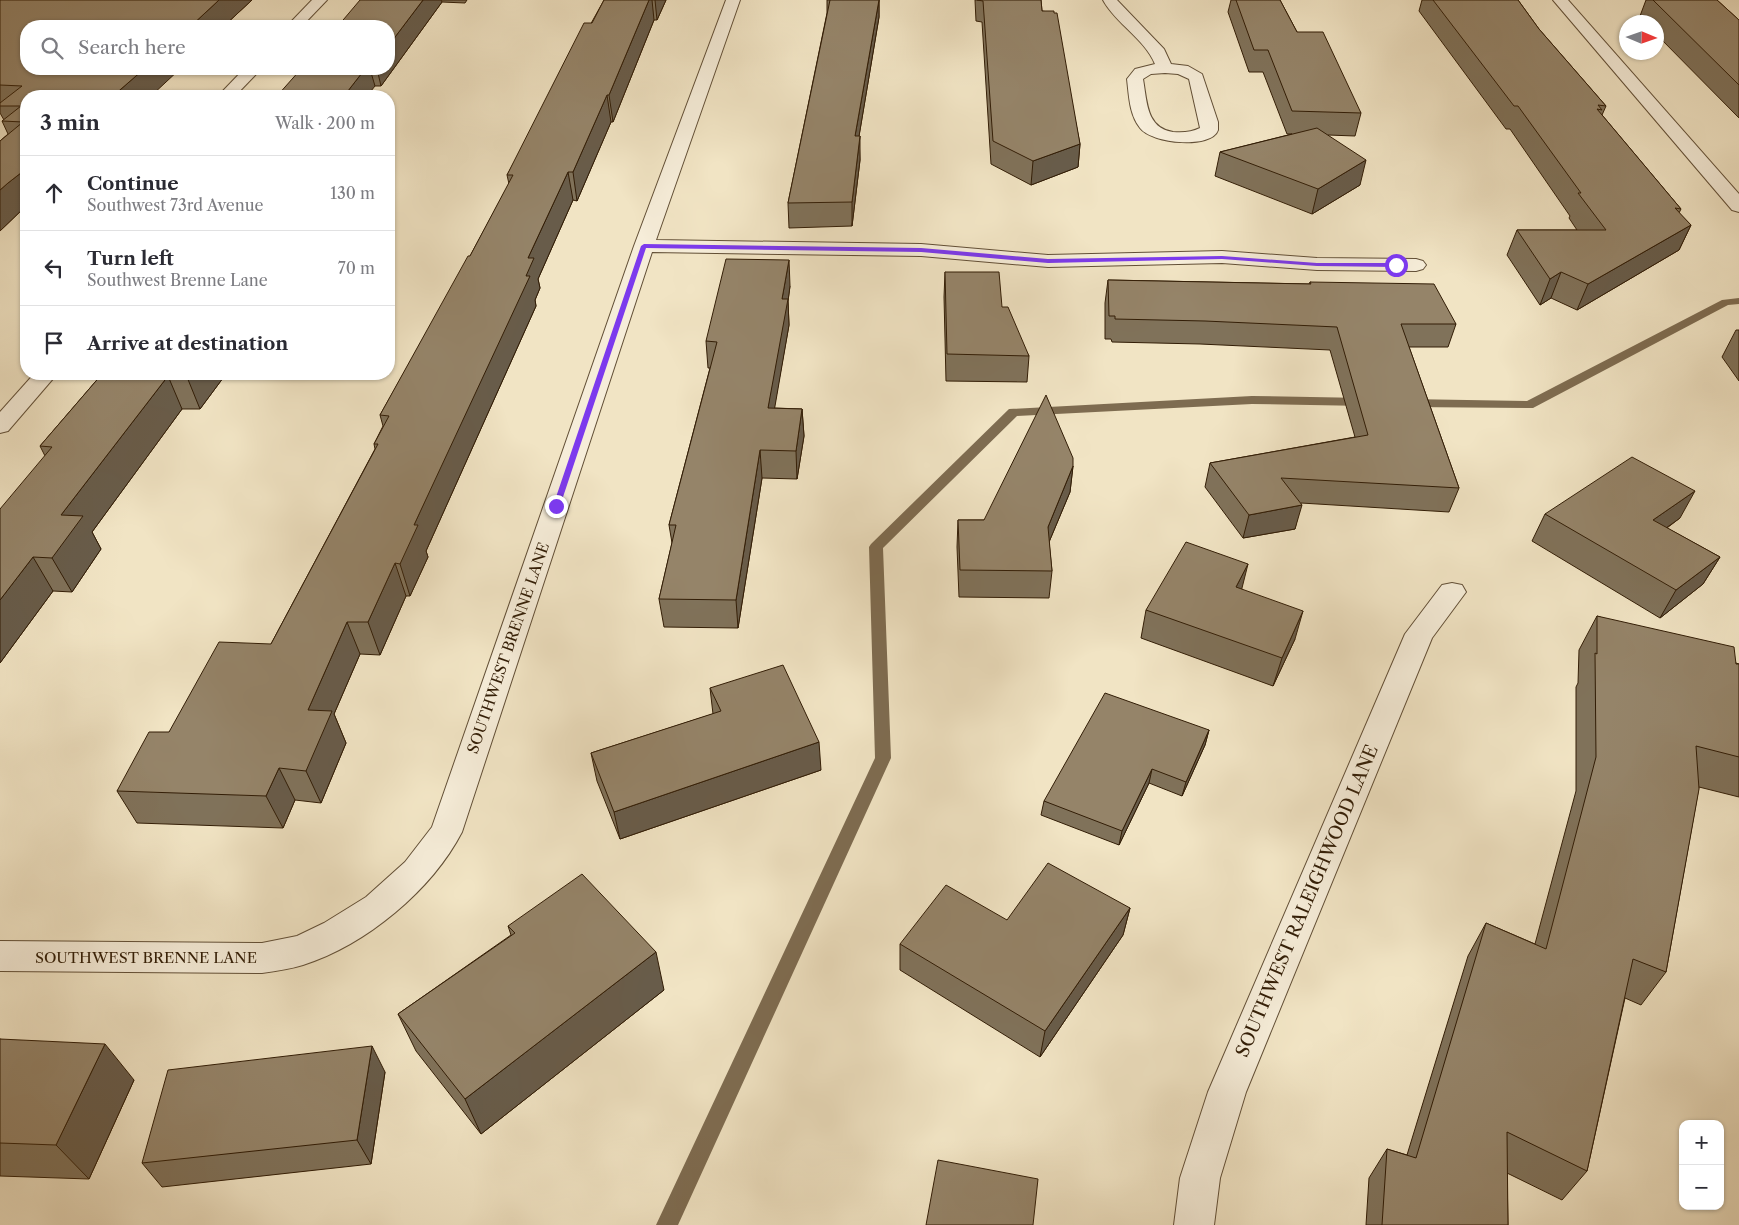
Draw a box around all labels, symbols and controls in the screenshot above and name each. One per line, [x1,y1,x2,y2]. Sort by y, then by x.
north arrow [1619,15,1664,60]
search box [20,20,395,75]
icon: search [38,34,66,62]
text: Search here [78,36,186,59]
text: 3 min [40,110,100,135]
text: Walk · 200 m [275,113,375,133]
text: Continue [87,172,179,195]
icon: ahead [40,179,68,207]
text: 130 m [330,183,375,203]
text: Southwest 73rd Avenue [87,195,264,215]
text: Turn left [87,247,174,270]
icon: left [40,254,68,282]
route start [1385,254,1408,277]
text: 70 m [338,258,375,278]
text: Southwest Brenne Lane [87,270,268,290]
icon: arrive [40,329,68,357]
text: Arrive at destination [87,332,288,355]
route end [545,495,568,518]
street label: SOUTHWEST BRENNE LANE [463,540,553,756]
street label: SOUTHWEST RALEIGHWOOD LANE [1231,742,1383,1060]
street label: SOUTHWEST BRENNE LANE [35,948,257,967]
map controls [1679,1120,1724,1210]
button: + [1679,1120,1724,1165]
button: − [1679,1165,1724,1210]

